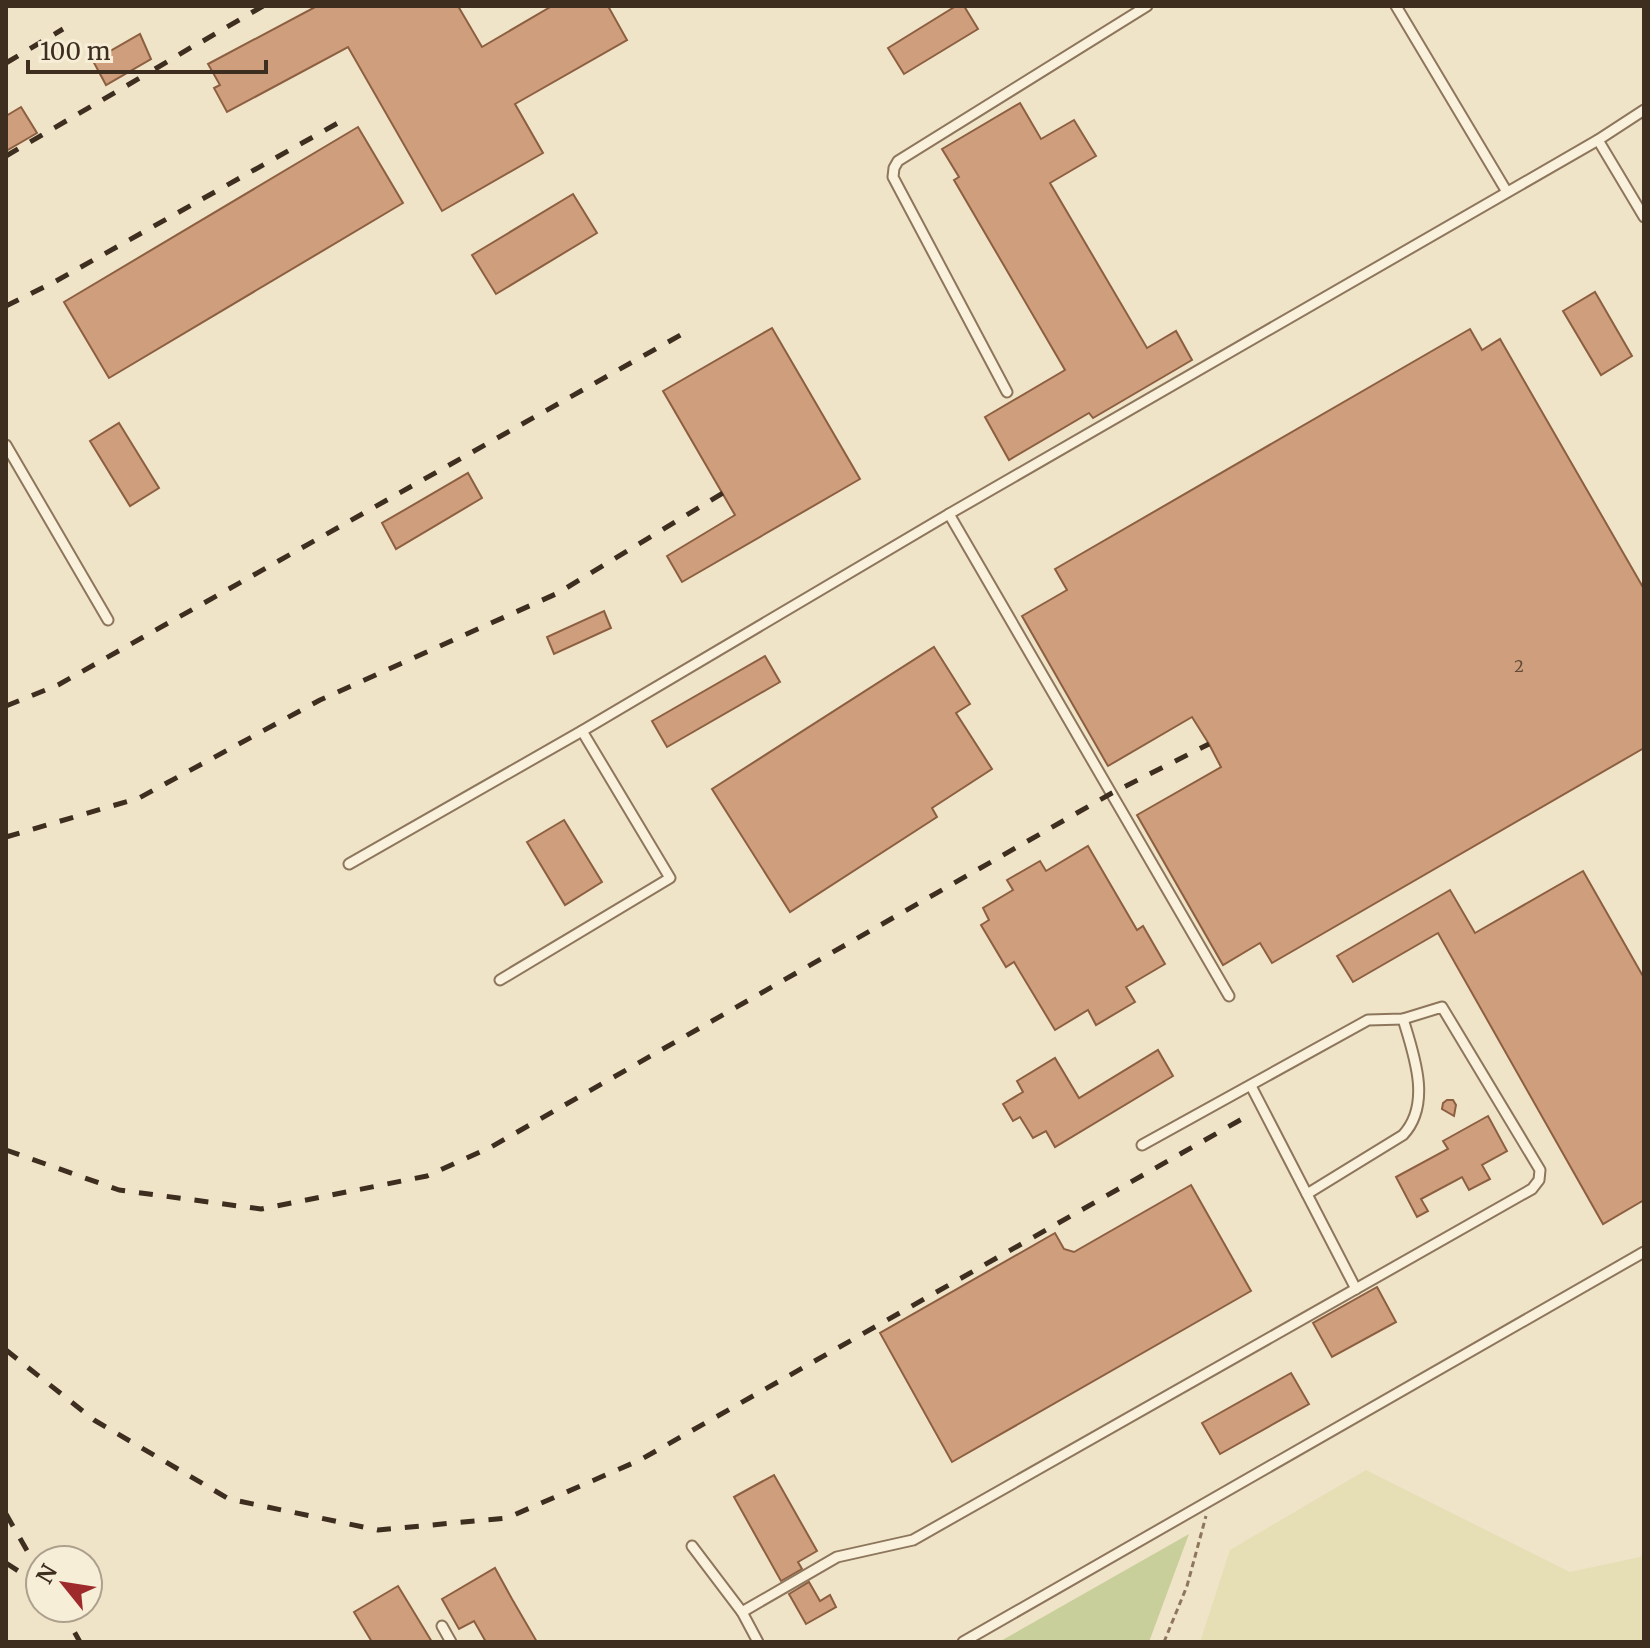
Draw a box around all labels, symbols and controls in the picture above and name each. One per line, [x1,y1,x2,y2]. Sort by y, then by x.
scale bar [28,24,266,74]
text: 100 m [40,36,111,67]
house number: 2 [1514,656,1524,676]
north arrow [24,1544,104,1624]
text: N [30,1559,63,1589]

